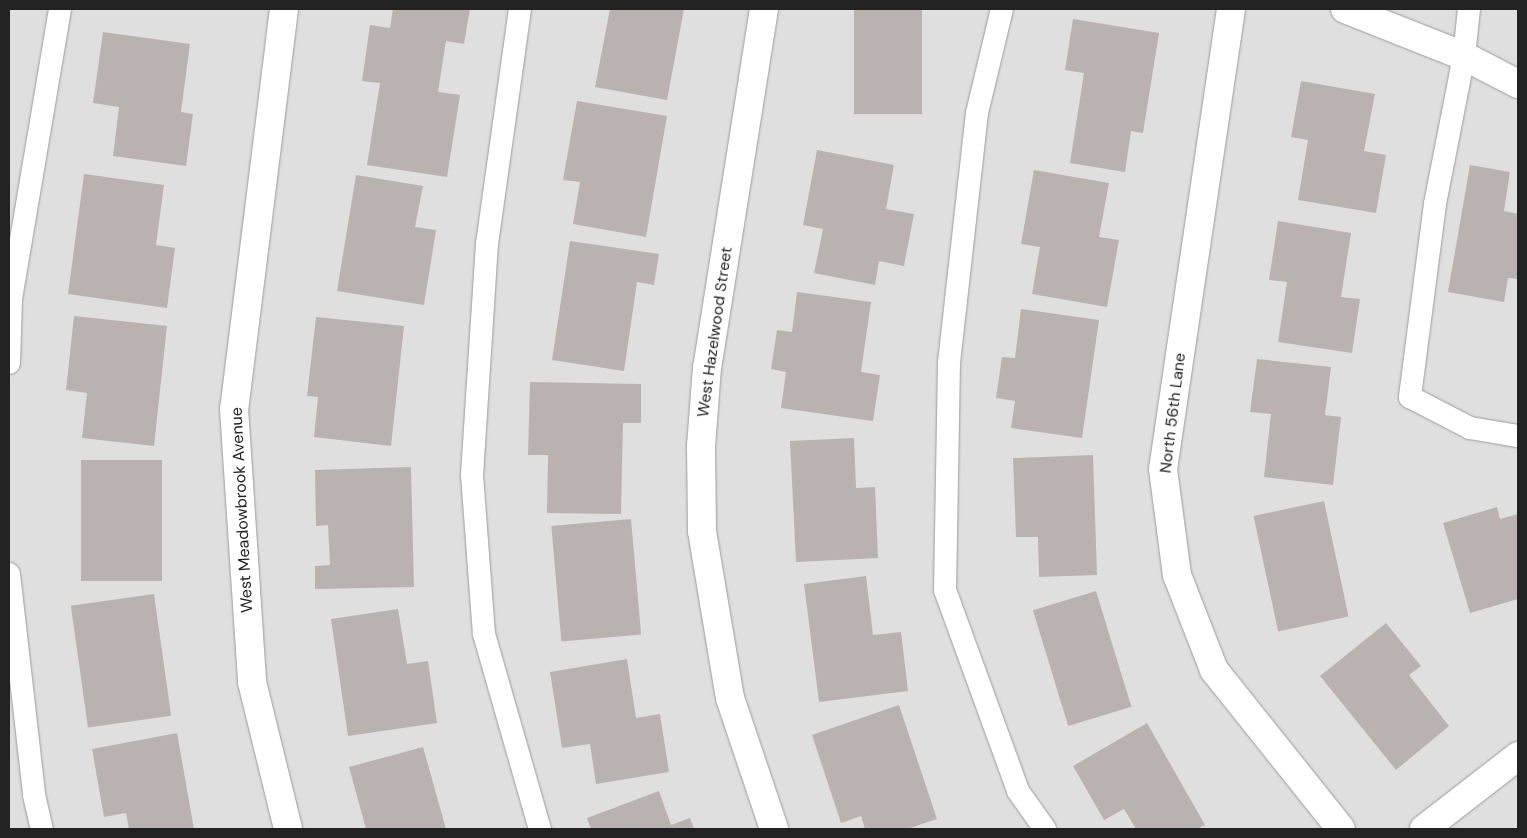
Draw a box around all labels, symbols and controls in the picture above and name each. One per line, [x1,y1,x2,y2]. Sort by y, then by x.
street label: West Hazelwood Street [694,245,736,419]
street label: North 56th Lane [1156,352,1190,474]
street label: West Meadowbrook Avenue [227,407,257,613]

